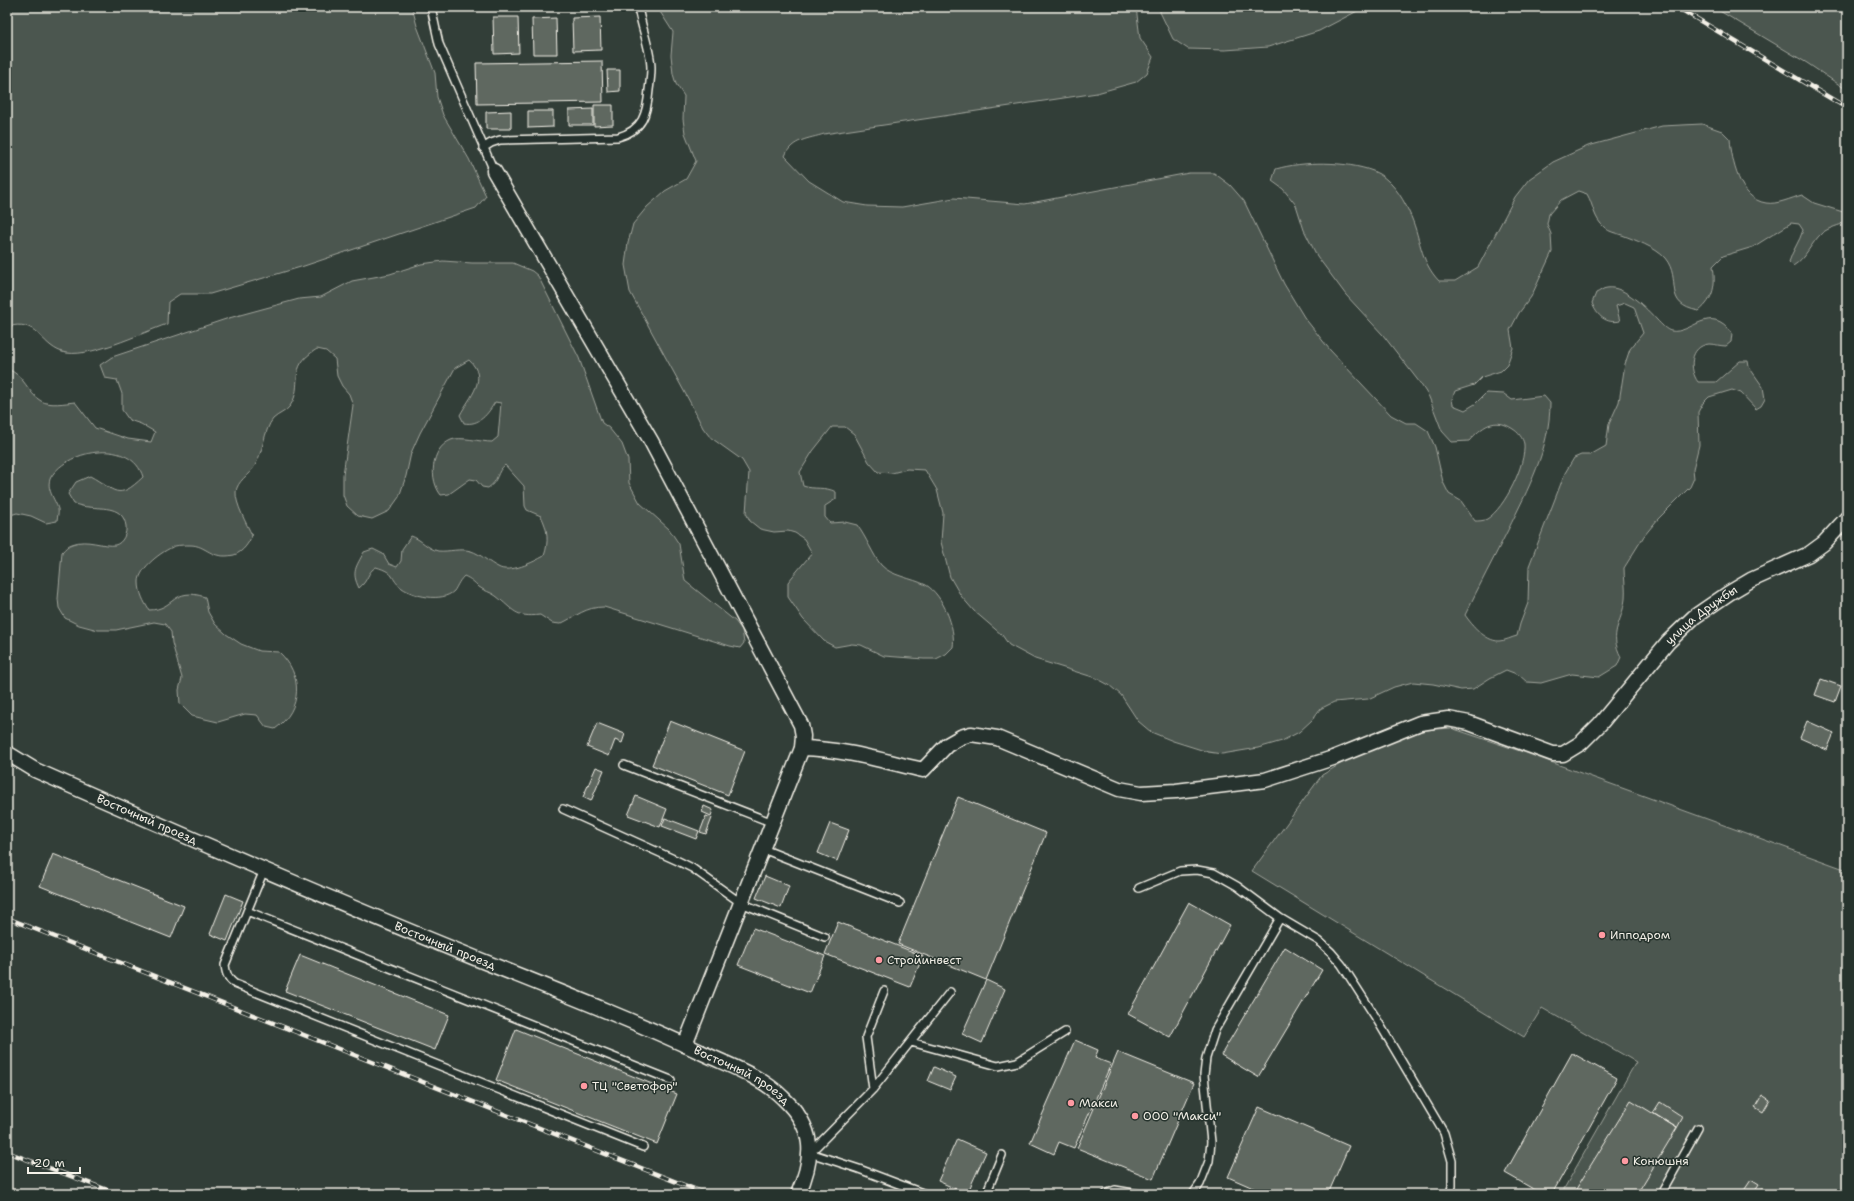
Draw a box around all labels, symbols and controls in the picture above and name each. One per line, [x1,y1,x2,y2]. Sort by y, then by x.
street label: улица Дружбы [1662,582,1740,648]
street label: Восточный проезд [94,790,200,848]
street label: Восточный проезд [392,918,499,974]
place label: Ипподром [1610,927,1670,943]
marker: Ипподром [1597,930,1607,940]
place label: Стройинвест [887,952,962,968]
marker: Стройинвест [874,955,884,965]
street label: Восточный проезд [691,1042,794,1109]
place label: ТЦ "Светофор" [592,1078,678,1094]
marker: ТЦ "Светофор" [579,1081,589,1091]
place label: Макси [1079,1095,1118,1111]
marker: Макси [1066,1098,1076,1108]
place label: ООО "Макси" [1143,1108,1221,1124]
marker: ООО "Макси" [1130,1111,1140,1121]
scale bar [28,1149,80,1175]
place label: Конюшня [1633,1153,1689,1169]
text: 20 m [34,1155,65,1171]
marker: Конюшня [1620,1156,1630,1166]

